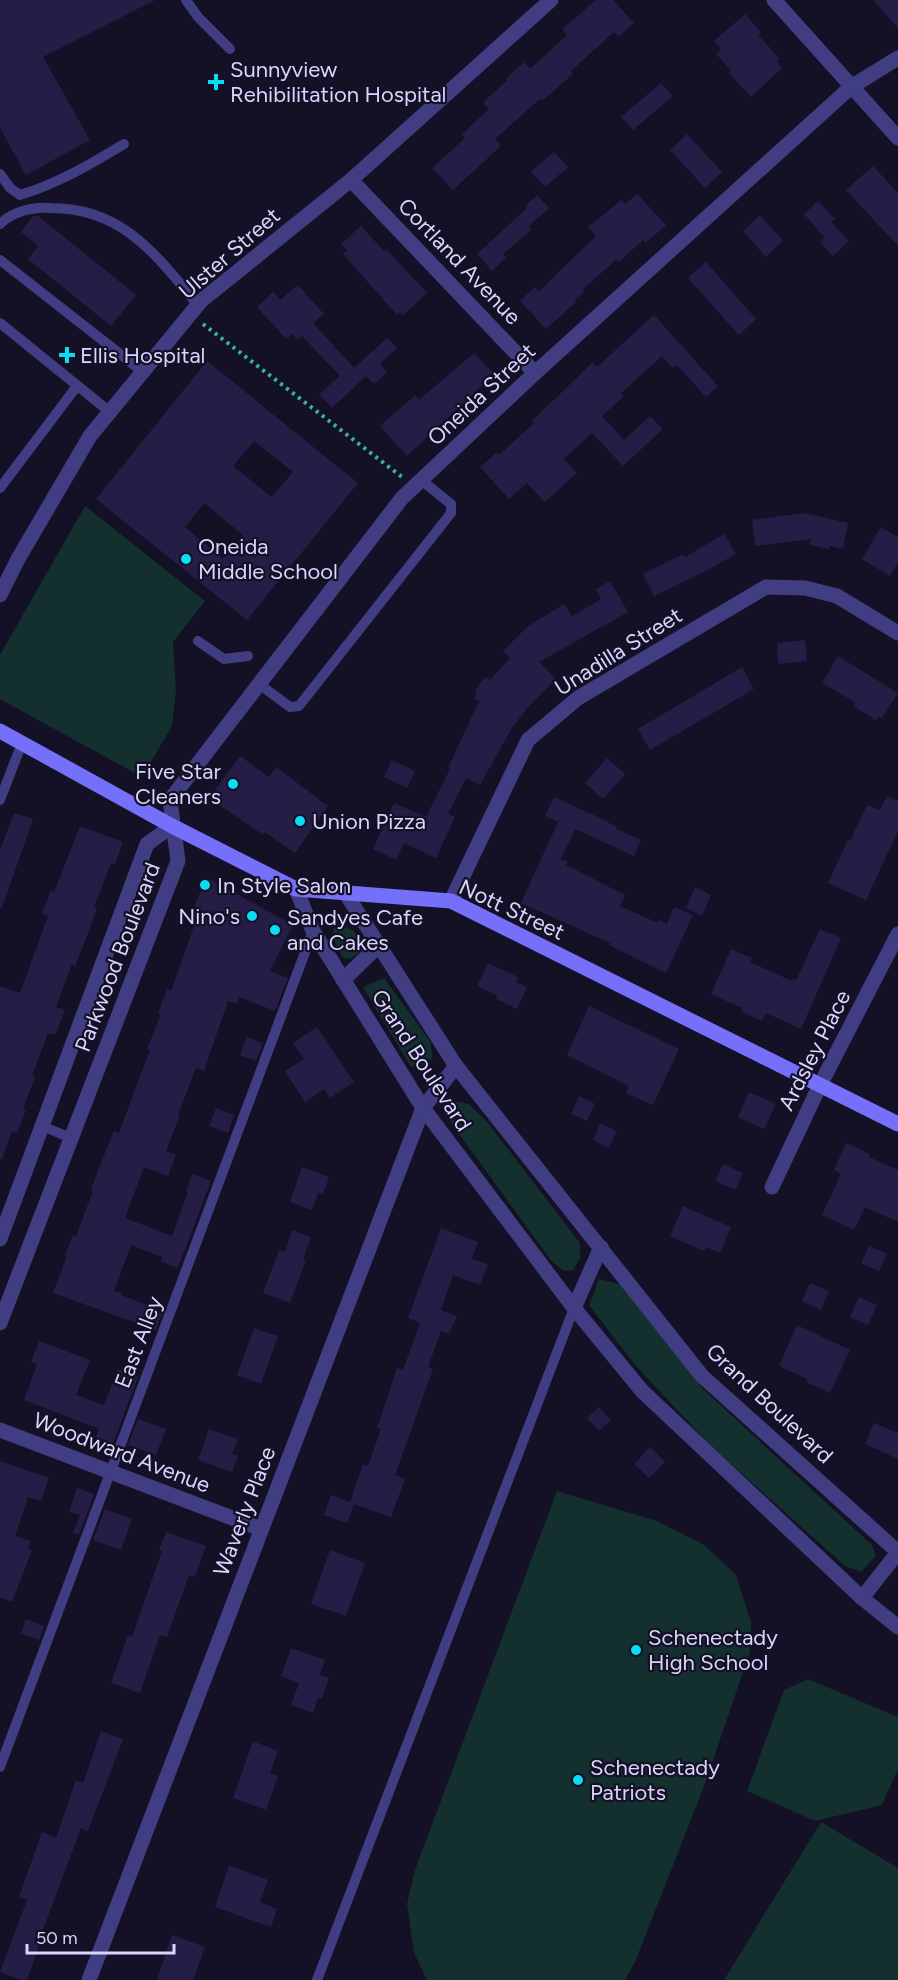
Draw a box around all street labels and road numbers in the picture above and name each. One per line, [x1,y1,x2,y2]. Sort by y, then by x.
street label: Cortland Avenue [392,192,527,330]
street label: Ulster Street [173,202,286,305]
street label: Oneida Street [422,338,541,451]
street label: Unadilla Street [550,602,687,701]
street label: Parkwood Boulevard [69,859,166,1056]
street label: Nott Street [455,873,569,946]
street label: Grand Boulevard [366,984,477,1136]
street label: Ardsley Place [773,985,856,1115]
street label: East Alley [109,1292,168,1392]
street label: Grand Boulevard [701,1338,839,1469]
street label: Woodward Avenue [30,1406,214,1499]
street label: Waverly Place [207,1443,282,1580]

